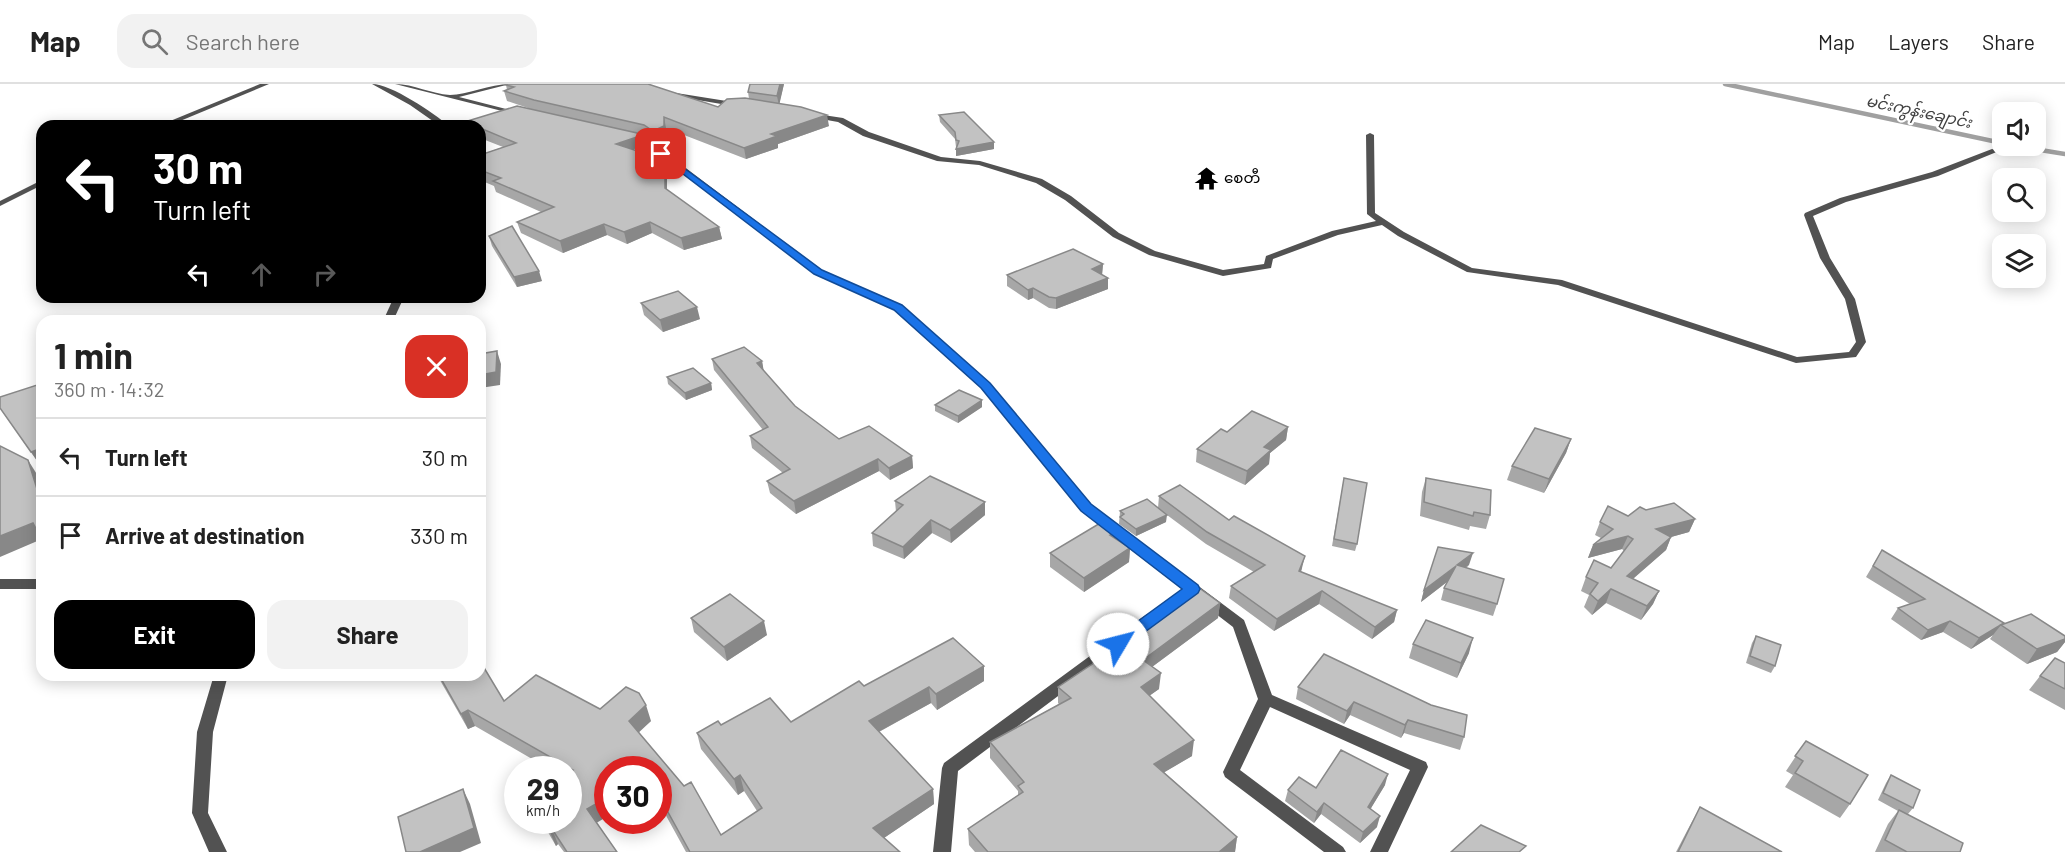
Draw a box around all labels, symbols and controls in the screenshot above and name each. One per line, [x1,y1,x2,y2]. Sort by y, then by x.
search box [117,14,537,68]
text: Map [30,24,81,58]
icon: search [138,25,171,58]
text: Search here [186,28,300,54]
text: Map [1818,29,1855,54]
text: Layers [1888,29,1949,54]
text: Share [1982,29,2035,54]
water label: မင်းကွန်းချောင်း [1864,89,1975,136]
map controls [1992,102,2046,288]
button: sound [1992,102,2046,156]
pin [635,128,686,179]
icon: arrive [644,137,677,170]
text: 30 m [153,142,243,192]
icon: left [54,144,132,222]
temple icon: စေတီ [1193,165,1219,191]
place label: စေတီ [1224,168,1260,186]
button: search [1992,168,2046,222]
text: Turn left [153,193,251,225]
button: layers [1992,234,2046,288]
icon: left [182,258,215,291]
icon: ahead [245,258,278,291]
icon: right [308,258,341,291]
text: 1 min [54,333,133,376]
button: close [405,335,468,398]
text: 360 m · 14:32 [54,377,164,401]
icon: left [54,441,87,474]
text: Turn left [105,444,188,470]
text: 30 m [422,444,468,470]
icon: arrive [54,519,87,552]
text: Arrive at destination [105,522,304,548]
text: 330 m [410,522,468,548]
button: Exit [54,600,255,669]
button: Share [267,600,468,669]
position arrow [1086,612,1150,676]
speed limit sign: 30 [594,756,672,834]
text: 29 [527,770,559,806]
text: km/h [526,801,560,819]

